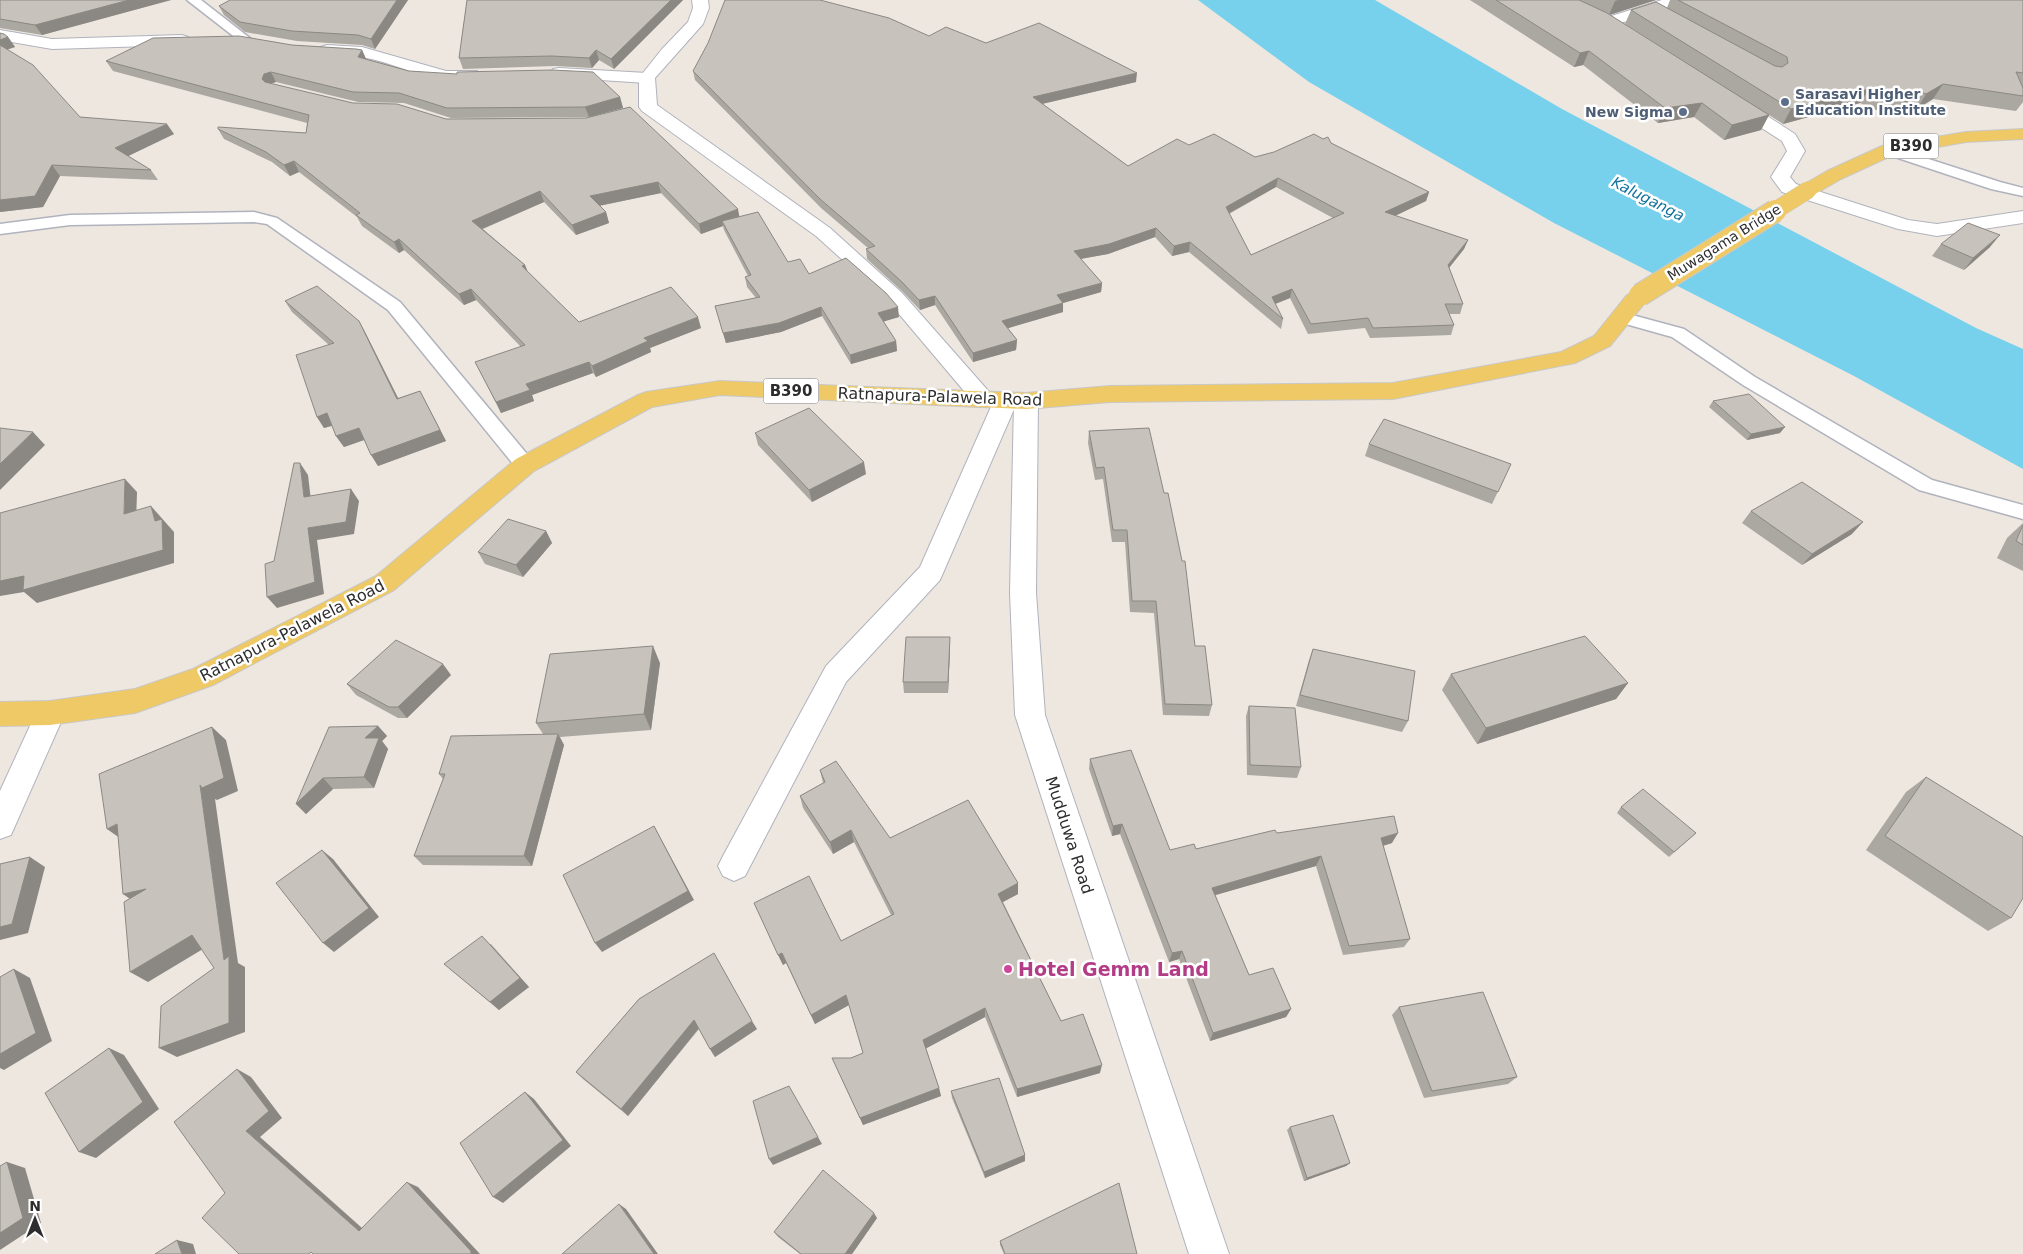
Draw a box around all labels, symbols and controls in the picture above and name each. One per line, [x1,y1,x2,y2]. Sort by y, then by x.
place label: Sarasavi Higher Education Institute [1795,86,1946,118]
marker: Sarasavi Higher Education Institute [1779,96,1791,108]
place label: New Sigma [1585,104,1673,120]
marker: New Sigma [1677,106,1689,118]
road number: B390 [1884,134,1938,158]
water label: Kaluganga [1609,173,1687,225]
street label: Muwagama Bridge [1664,201,1784,283]
road number: B390 [764,378,818,404]
street label: Ratnapura-Palawela Road [837,383,1043,410]
street label: Ratnapura-Palawela Road [197,576,388,685]
street label: Mudduwa Road [1042,774,1097,896]
place label: Hotel Gemm Land [1018,958,1209,980]
marker: Hotel Gemm Land [1002,963,1014,975]
north arrow [10,1194,60,1244]
text: N [29,1198,41,1214]

